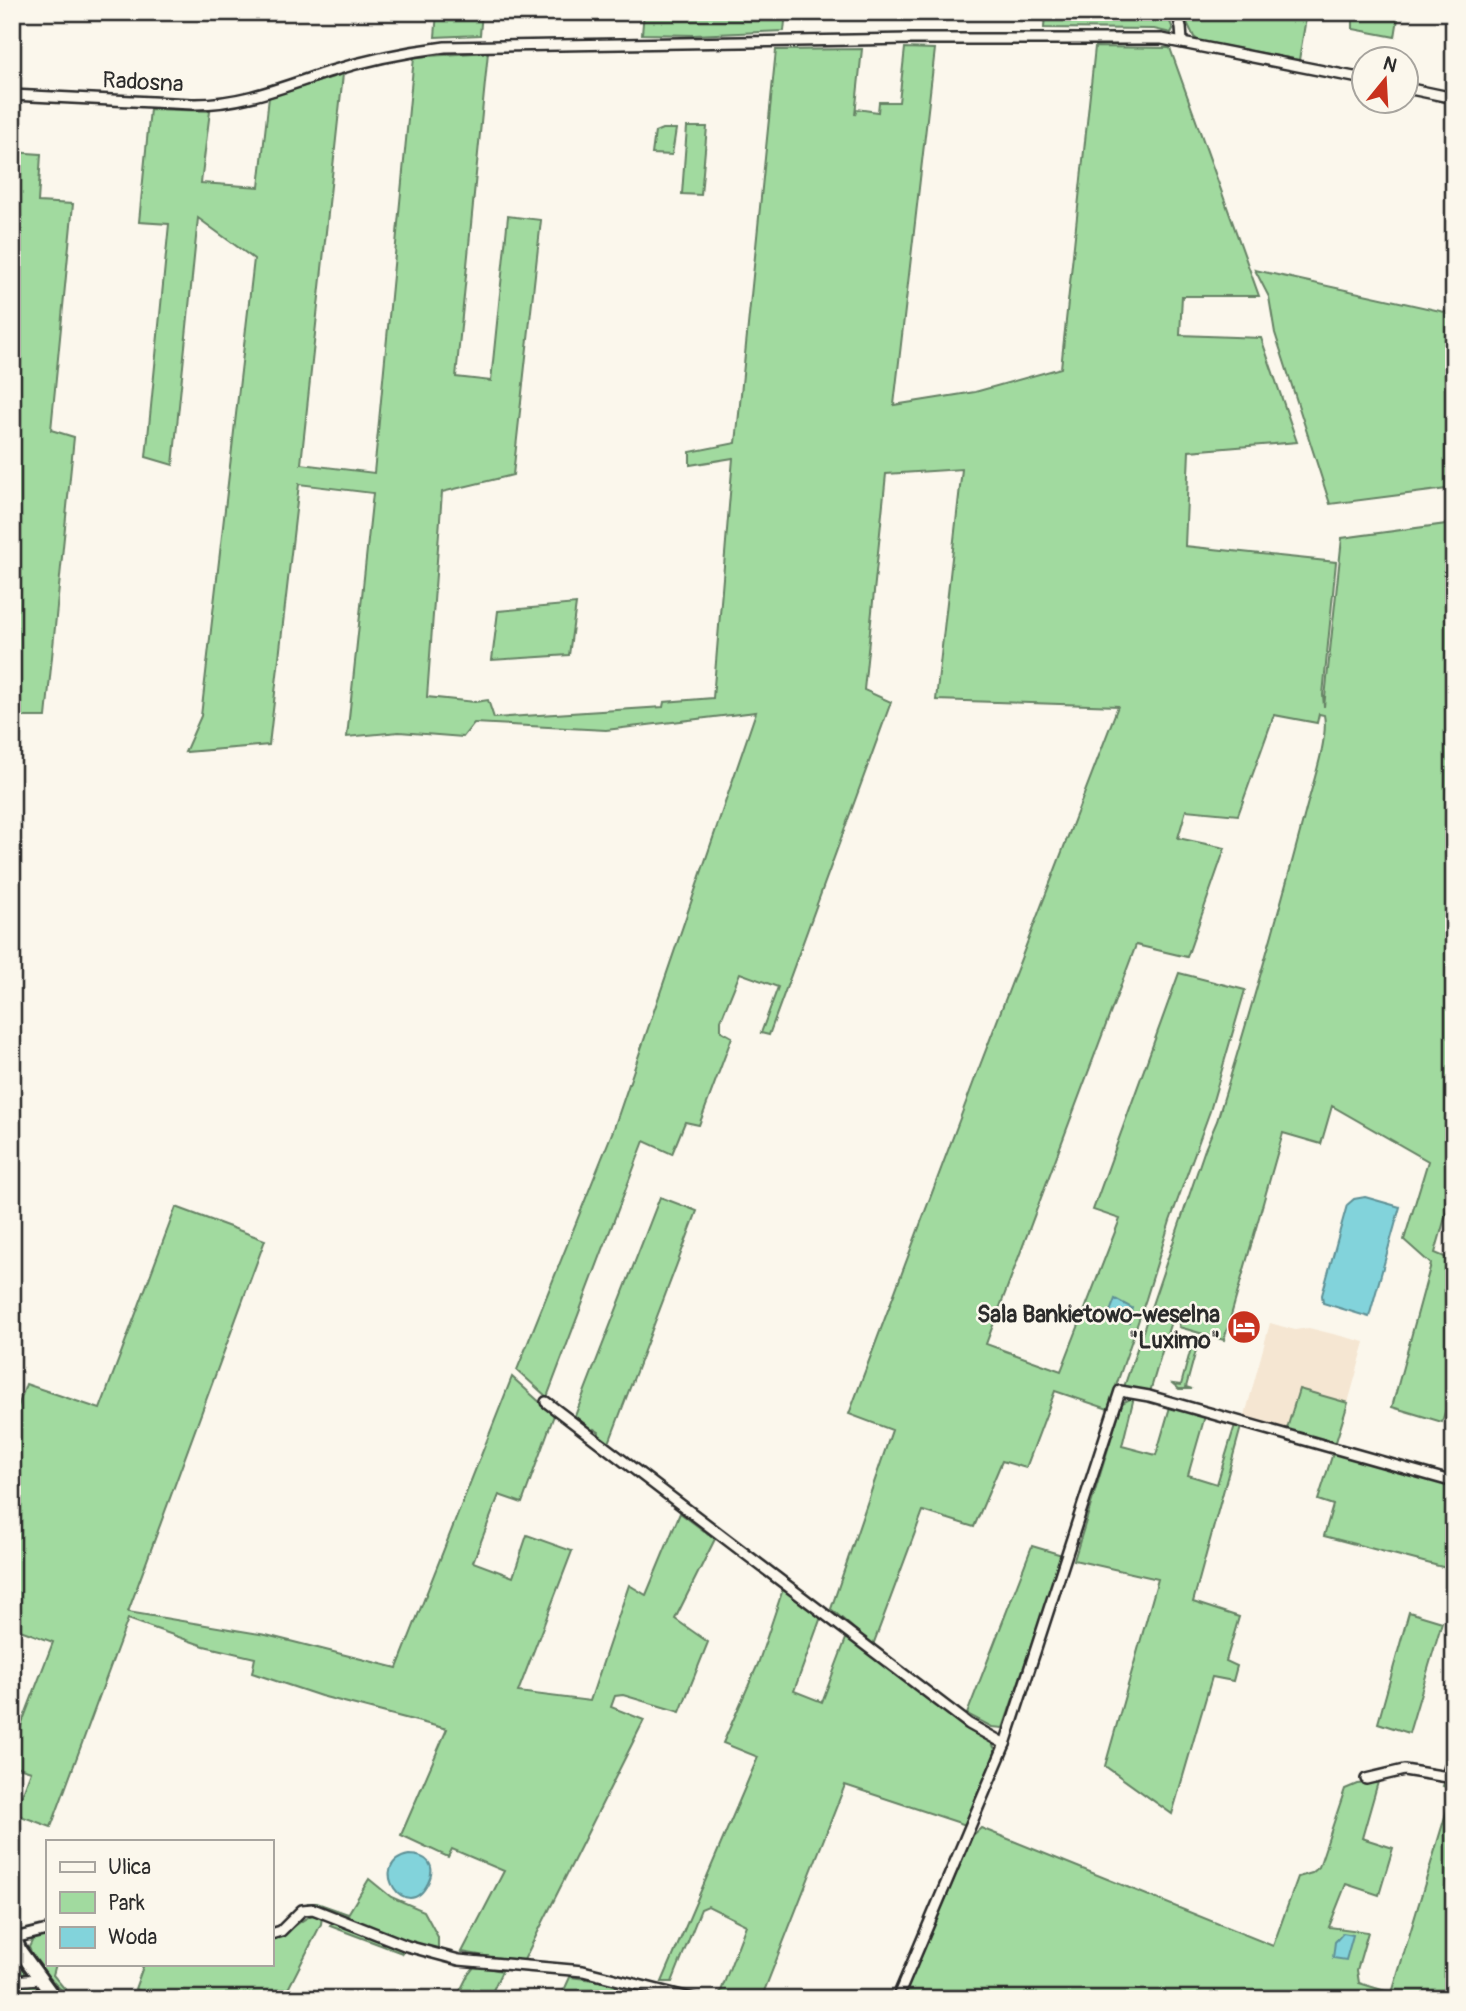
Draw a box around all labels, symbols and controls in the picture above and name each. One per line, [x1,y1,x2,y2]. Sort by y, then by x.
north arrow [1350,46,1420,116]
text: N [1380,51,1400,78]
street label: Radosna [102,65,184,99]
place label: Sala Bankietowo-weselna "Luximo" [977,1300,1220,1355]
hotel icon: Sala Bankietowo-weselna "Luximo" [1225,1308,1263,1346]
legend [46,1840,273,1966]
text: Ulica [108,1854,151,1881]
text: Park [108,1890,145,1917]
text: Woda [108,1924,157,1951]

